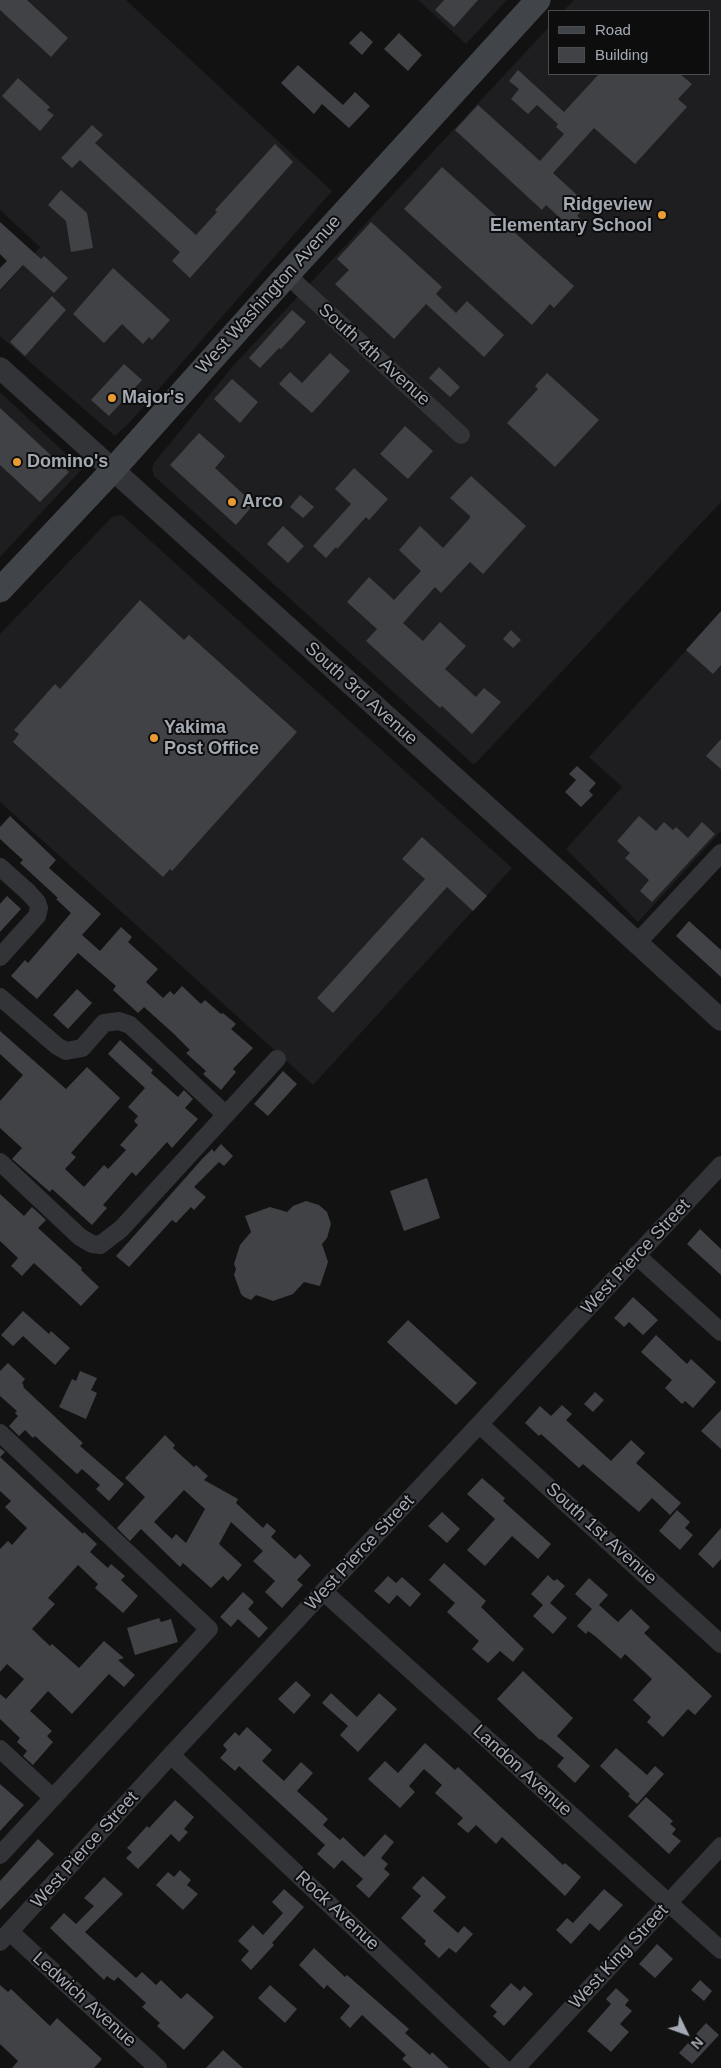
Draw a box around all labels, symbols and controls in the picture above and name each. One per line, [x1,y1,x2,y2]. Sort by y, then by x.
legend [548,10,711,75]
text: Road [595,21,631,38]
text: Building [595,46,648,63]
place label: Ridgeview Elementary School [490,194,652,236]
marker: Ridgeview Elementary School [656,209,668,221]
street label: West Washington Avenue [192,211,346,379]
street label: South 4th Avenue [314,299,434,411]
place label: Major's [122,387,184,409]
marker: Major's [106,392,118,404]
place label: Domino's [27,451,108,473]
marker: Domino's [11,456,23,468]
place label: Arco [242,491,283,513]
marker: Arco [226,496,238,508]
street label: South 3rd Avenue [300,638,422,750]
place label: Yakima Post Office [164,717,259,760]
marker: Yakima Post Office [148,732,160,744]
street label: West Pierce Street [577,1195,695,1319]
street label: South 1st Avenue [541,1479,661,1589]
street label: West Pierce Street [301,1491,419,1615]
street label: Landon Avenue [468,1721,576,1821]
street label: West Pierce Street [27,1787,143,1913]
street label: Rock Avenue [291,1867,383,1955]
street label: West King Street [565,1900,673,2014]
street label: Ledwich Avenue [28,1948,140,2052]
north arrow [661,2008,711,2058]
text: N [688,2034,706,2052]

